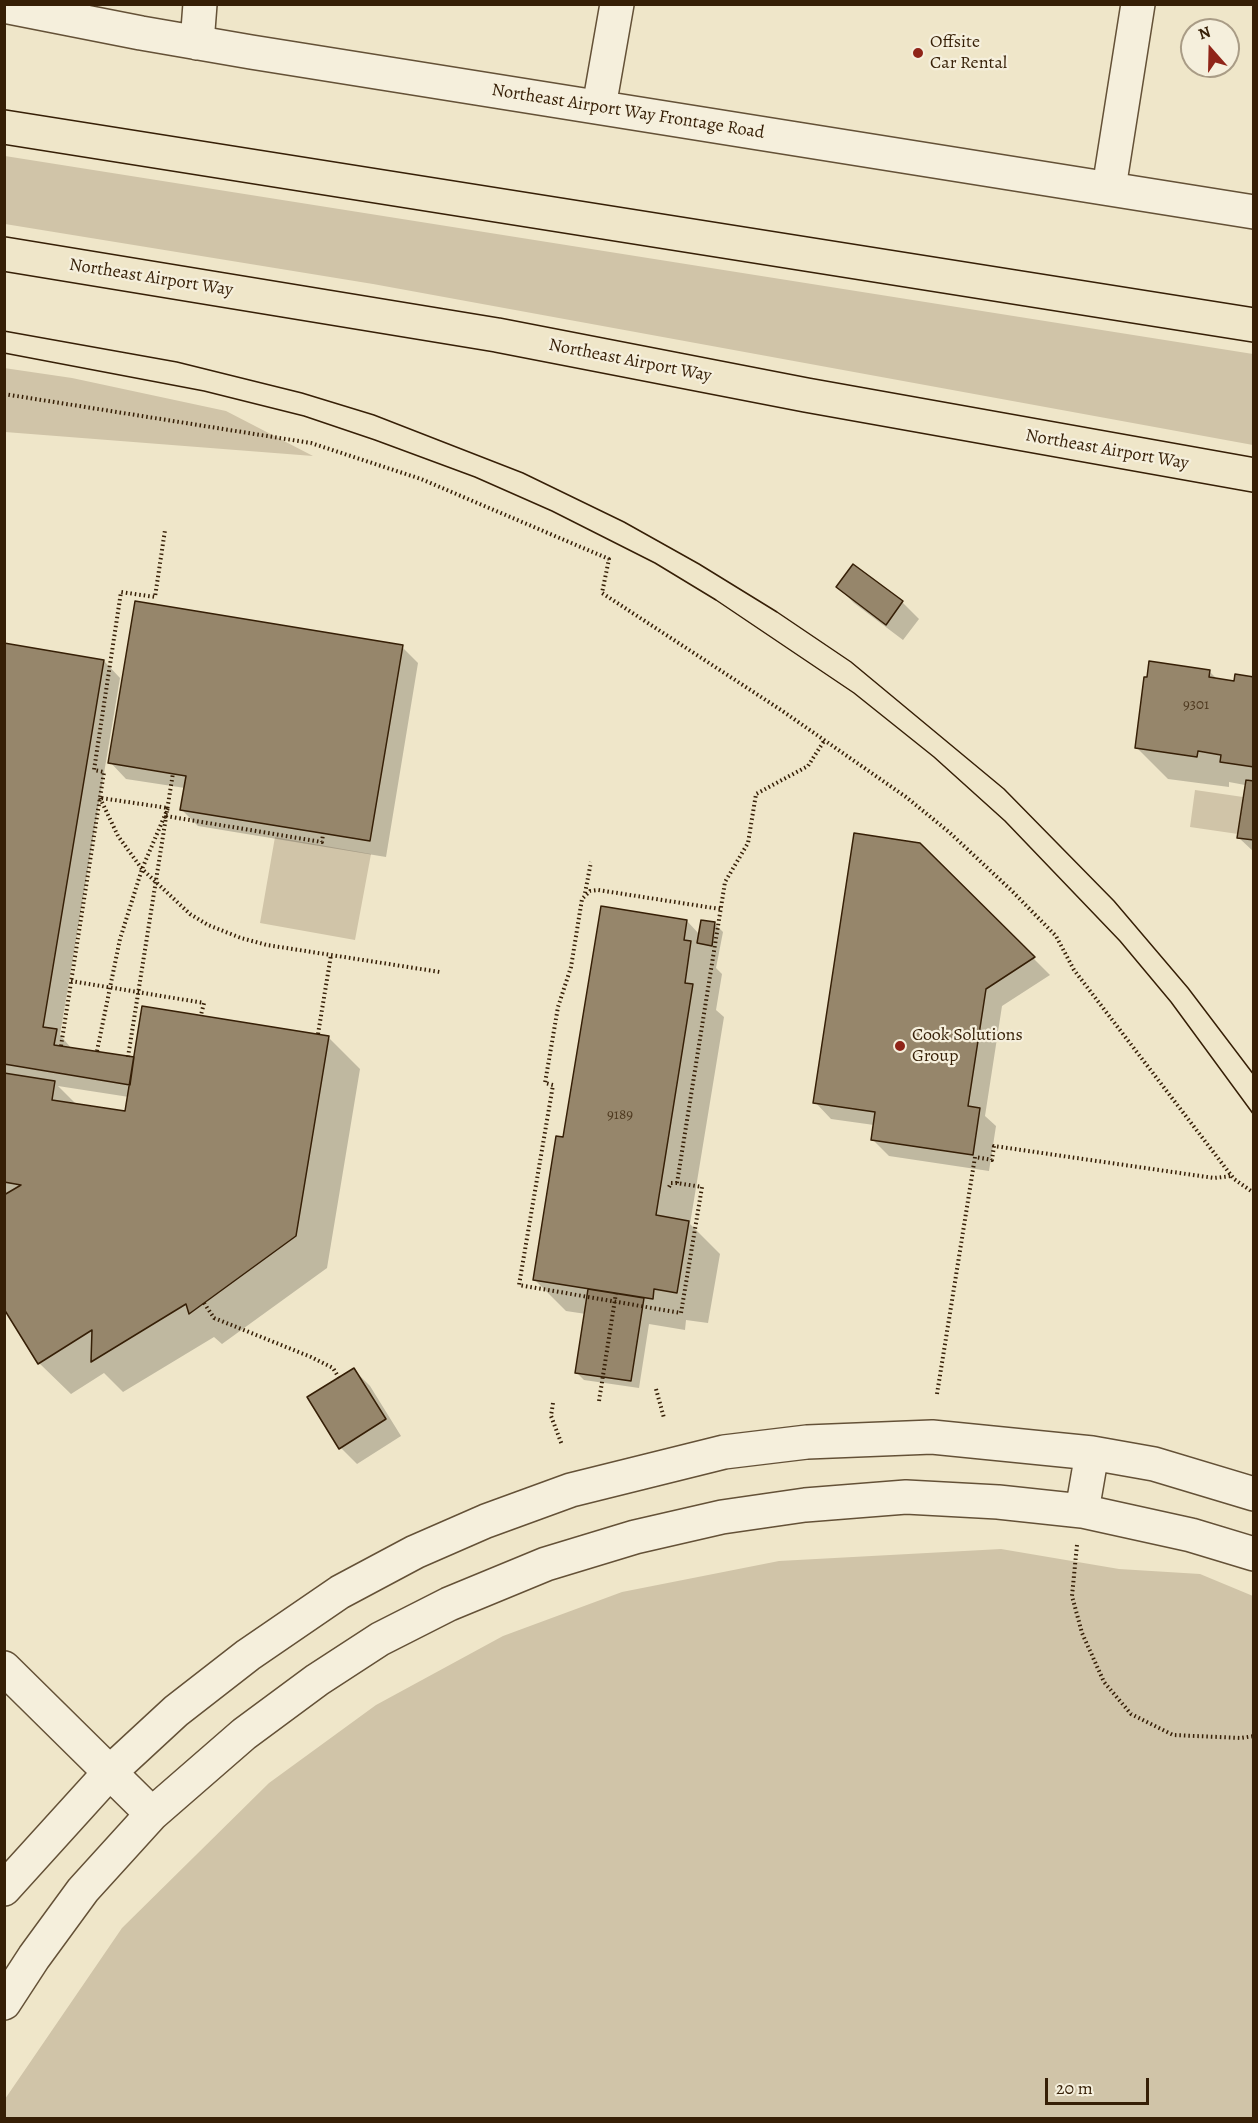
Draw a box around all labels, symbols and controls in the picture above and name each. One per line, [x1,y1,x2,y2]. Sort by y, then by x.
north arrow [1180,18,1240,78]
text: N [1195,21,1214,45]
place label: Offsite Car Rental [930,32,1007,74]
marker: Offsite Car Rental [911,46,925,60]
street label: Northeast Airport Way Frontage Road [490,80,766,144]
street label: Northeast Airport Way [68,254,234,302]
street label: Northeast Airport Way [547,335,713,387]
street label: Northeast Airport Way [1024,425,1190,475]
house number: 9301 [1183,696,1209,714]
place label: Cook Solutions Group [912,1025,1023,1068]
marker: Cook Solutions Group [893,1039,907,1053]
house number: 9189 [607,1106,633,1124]
scale bar [1048,2066,1152,2104]
text: 20 m [1056,2076,1093,2100]

